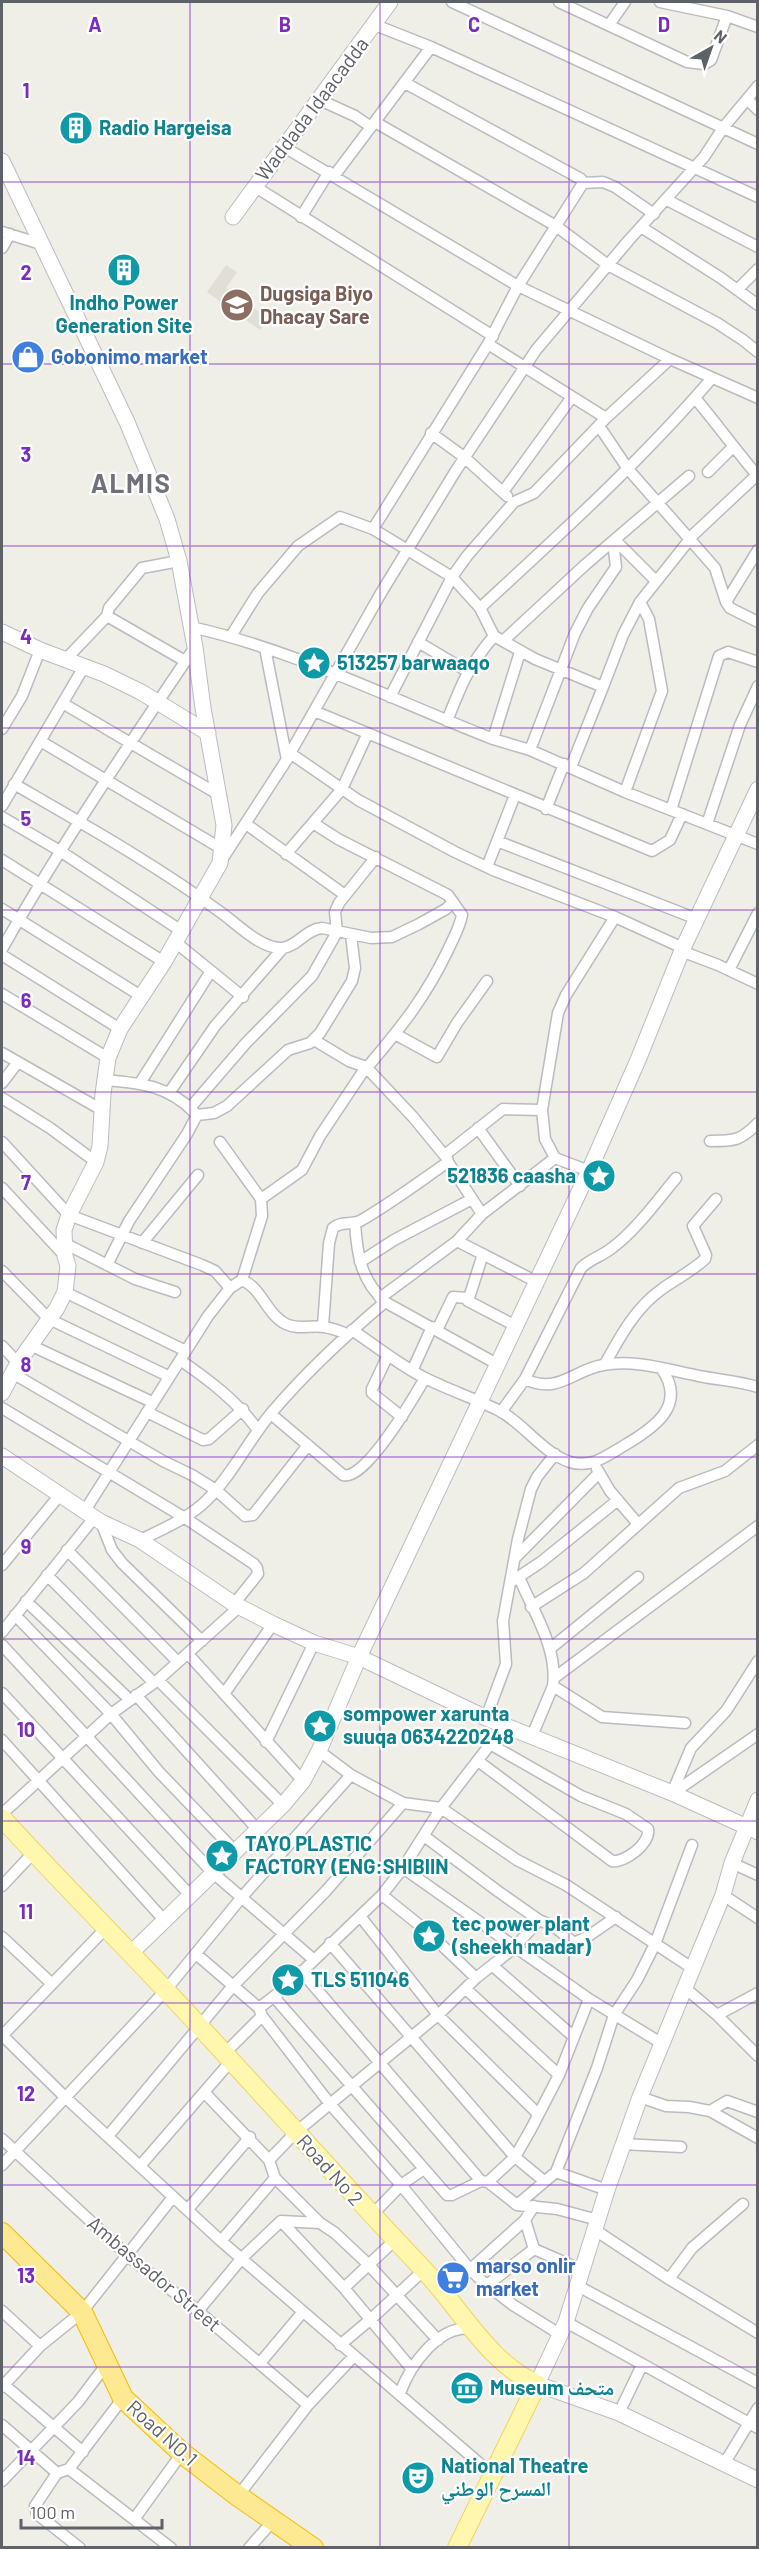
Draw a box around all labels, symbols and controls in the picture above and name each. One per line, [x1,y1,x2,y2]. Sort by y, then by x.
text: A [88,12,102,36]
text: B [279,12,291,36]
text: C [468,12,480,36]
text: D [658,12,670,36]
north arrow [681,18,741,78]
text: N [711,25,731,47]
street label: Waddada Idaacadda [249,32,373,185]
text: 1 [22,78,30,102]
building icon: Radio Hargeisa [58,110,94,146]
place label: Radio Hargeisa [99,115,231,139]
building icon: Indho Power Generation Site [106,252,142,288]
text: 2 [20,260,32,284]
place label: Dugsiga Biyo Dhacay Sare [260,281,373,328]
school or university icon: Dugsiga Biyo Dhacay Sare [219,287,255,323]
place label: Indho Power Generation Site [56,290,193,337]
shop icon: Gobonimo market [10,339,46,375]
place label: Gobonimo market [51,344,208,368]
text: 3 [21,442,31,466]
district label: ALMIS [91,467,171,498]
text: 4 [20,624,32,648]
place icon: 513257 barwaaqo [296,645,332,681]
place label: 513257 barwaaqo [337,650,490,674]
text: 5 [21,806,32,830]
text: 6 [21,988,32,1012]
place icon: 521836 caasha [581,1158,617,1194]
place label: 521836 caasha [447,1163,576,1187]
text: 7 [21,1170,31,1194]
text: 8 [21,1352,32,1376]
text: 9 [21,1534,31,1558]
place label: sompower xarunta suuqa 0634220248 [343,1701,514,1748]
place icon: sompower xarunta suuqa 0634220248 [302,1708,338,1744]
text: 10 [17,1717,35,1741]
place label: TAYO PLASTIC FACTORY (ENG:SHIBIIN [245,1831,449,1878]
place icon: TAYO PLASTIC FACTORY (ENG:SHIBIIN [204,1838,240,1874]
text: 11 [19,1899,33,1923]
place label: tec power plant (sheekh madar) [451,1911,591,1958]
place icon: tec power plant (sheekh madar) [411,1918,447,1954]
place icon: TLS 511046 [270,1962,306,1998]
place label: TLS 511046 [311,1967,409,1991]
text: 12 [17,2081,35,2105]
street label: Road No 2 [293,2129,369,2210]
street label: Ambassador Street [83,2210,226,2336]
place label: marso onlir market [476,2253,576,2300]
supermarket icon: marso onlir market [435,2260,471,2296]
text: 13 [17,2263,35,2287]
museum icon: Museum متحف [449,2370,485,2406]
place label: Museum متحف [490,2375,614,2399]
street label: Road NO.1 [122,2394,203,2470]
text: 14 [16,2445,36,2469]
place label: National Theatre المسرح الوطني [441,2453,589,2505]
theatre icon: National Theatre المسرح الوطني [400,2460,436,2496]
scale bar [21,2492,162,2530]
text: 100 m [30,2501,75,2523]

